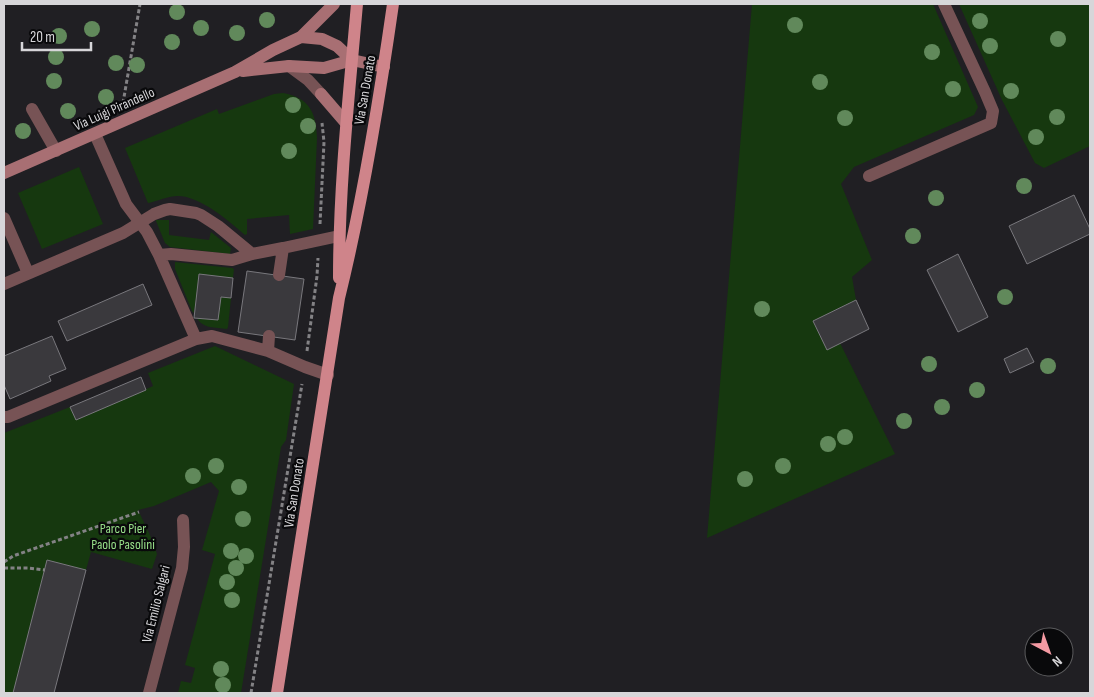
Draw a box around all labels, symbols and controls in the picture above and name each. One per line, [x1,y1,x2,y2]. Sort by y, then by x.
scale bar [22,20,91,52]
text: 20 m [30,28,55,47]
street label: Via San Donato [351,54,379,126]
street label: Via Luigi Pirandello [71,84,157,134]
street label: Via San Donato [280,457,308,529]
park label: Parco Pier Paolo Pasolini [91,520,155,553]
street label: Via Emilio Salgari [138,564,174,644]
north arrow [1024,627,1074,677]
text: N [1049,653,1066,670]

